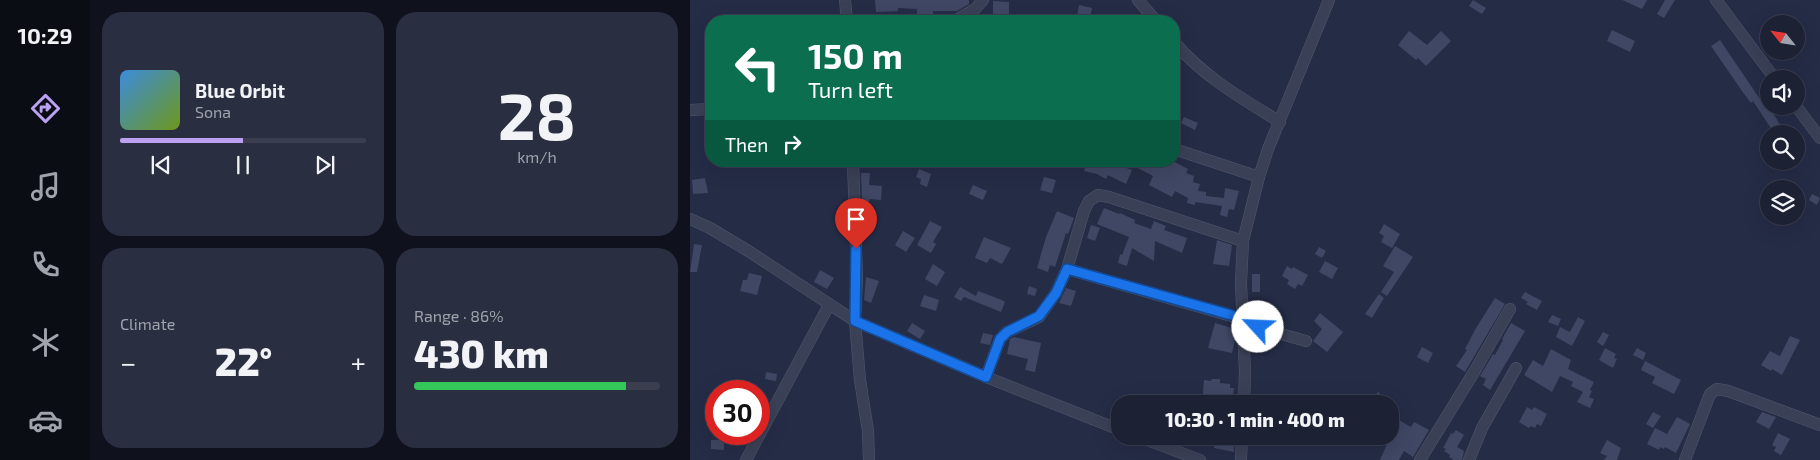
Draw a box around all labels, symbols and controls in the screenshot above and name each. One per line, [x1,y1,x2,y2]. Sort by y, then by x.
north arrow [1760,15,1805,60]
map controls [1760,15,1805,225]
text: 10:29 [18,22,72,48]
text: 150 m [808,34,903,76]
icon: left [725,35,790,100]
button: sound [1760,70,1805,115]
text: 28 [498,75,576,153]
text: Turn left [808,76,893,102]
text: Blue Orbit [195,79,285,102]
icon: directions [28,91,63,126]
text: Sona [195,102,231,121]
button: search [1760,125,1805,170]
icon: right [778,130,806,158]
text: Then [725,133,768,156]
text: km/h [517,147,557,166]
icon: previous [147,151,175,179]
icon: pause [229,151,257,179]
icon: next [311,151,339,179]
icon: music [28,169,63,204]
button: layers [1760,180,1805,225]
pin [835,198,877,249]
icon: arrive [842,205,870,233]
icon: phone [28,247,63,282]
position arrow [1231,300,1283,352]
text: Range · 86% [414,306,504,325]
text: Climate [120,314,175,333]
icon: climate [28,325,63,360]
text: 430 km [414,330,549,376]
text: 22° [215,338,272,384]
text: − [120,345,136,379]
text: + [351,345,366,379]
speed limit sign: 30 [705,380,770,445]
icon: car [28,403,63,438]
text: 10:30 · 1 min · 400 m [1165,408,1345,431]

